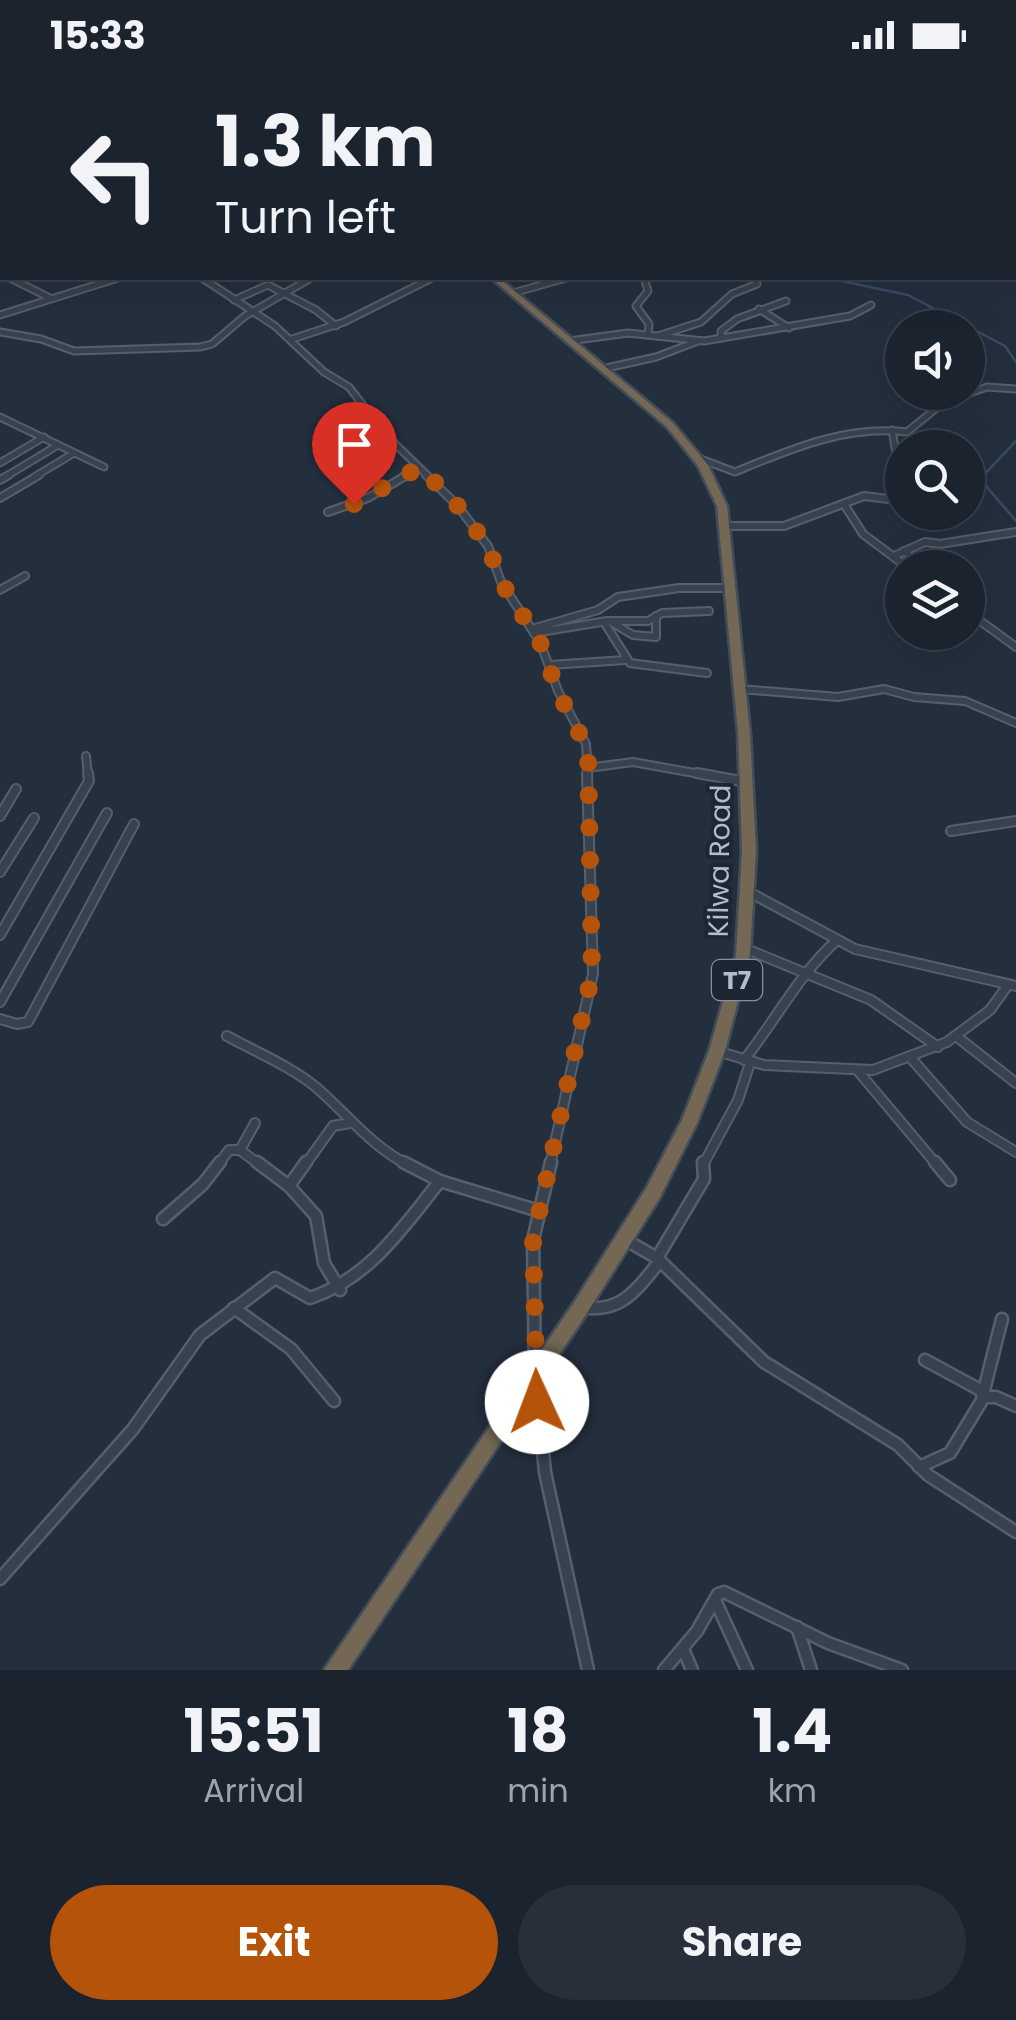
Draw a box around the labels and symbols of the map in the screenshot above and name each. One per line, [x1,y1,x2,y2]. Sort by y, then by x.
pin [312,402,397,505]
street label: Kilwa Road [699,784,740,938]
road number: T7 [712,960,762,1000]
position arrow [485,1350,589,1454]

